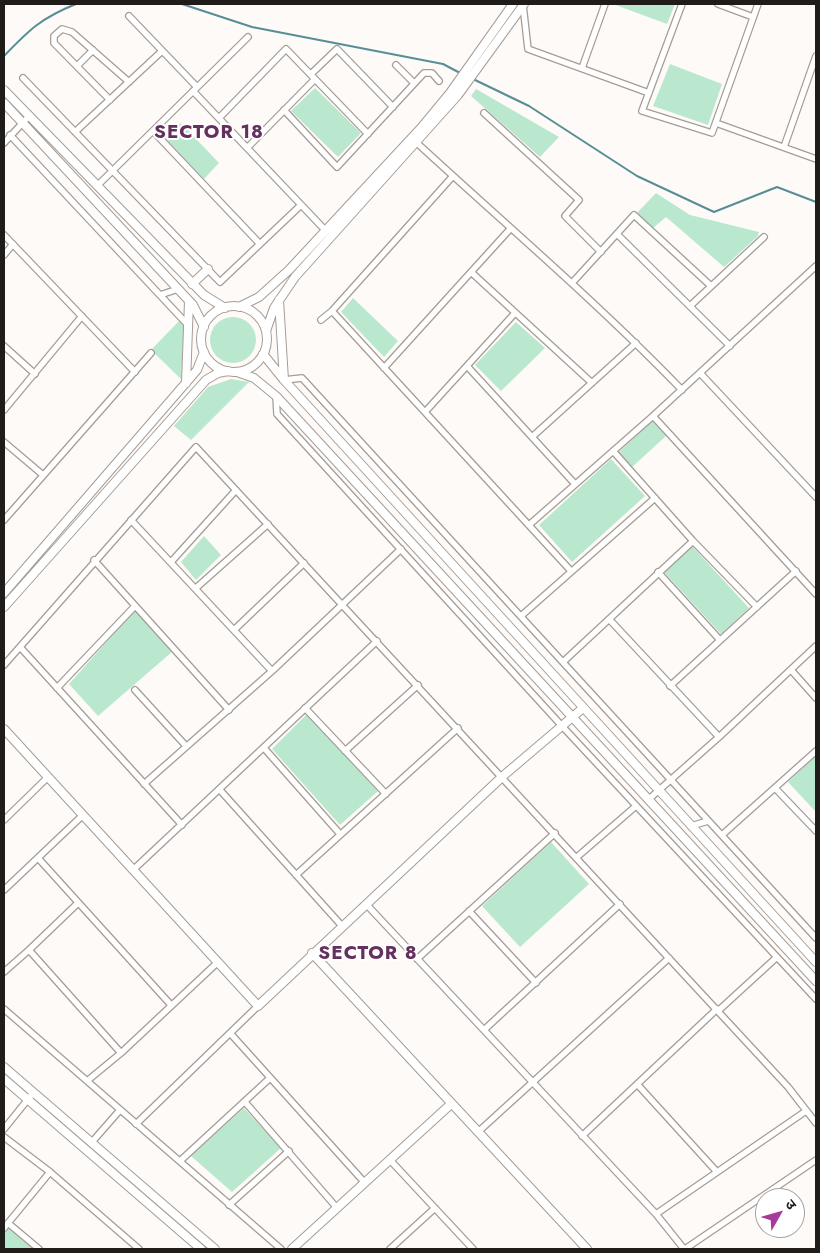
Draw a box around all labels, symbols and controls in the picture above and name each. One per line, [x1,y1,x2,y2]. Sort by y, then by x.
district label: SECTOR 18 [153,122,265,144]
district label: SECTOR 8 [317,943,419,965]
north arrow [755,1188,805,1238]
text: उ [781,1195,801,1214]

